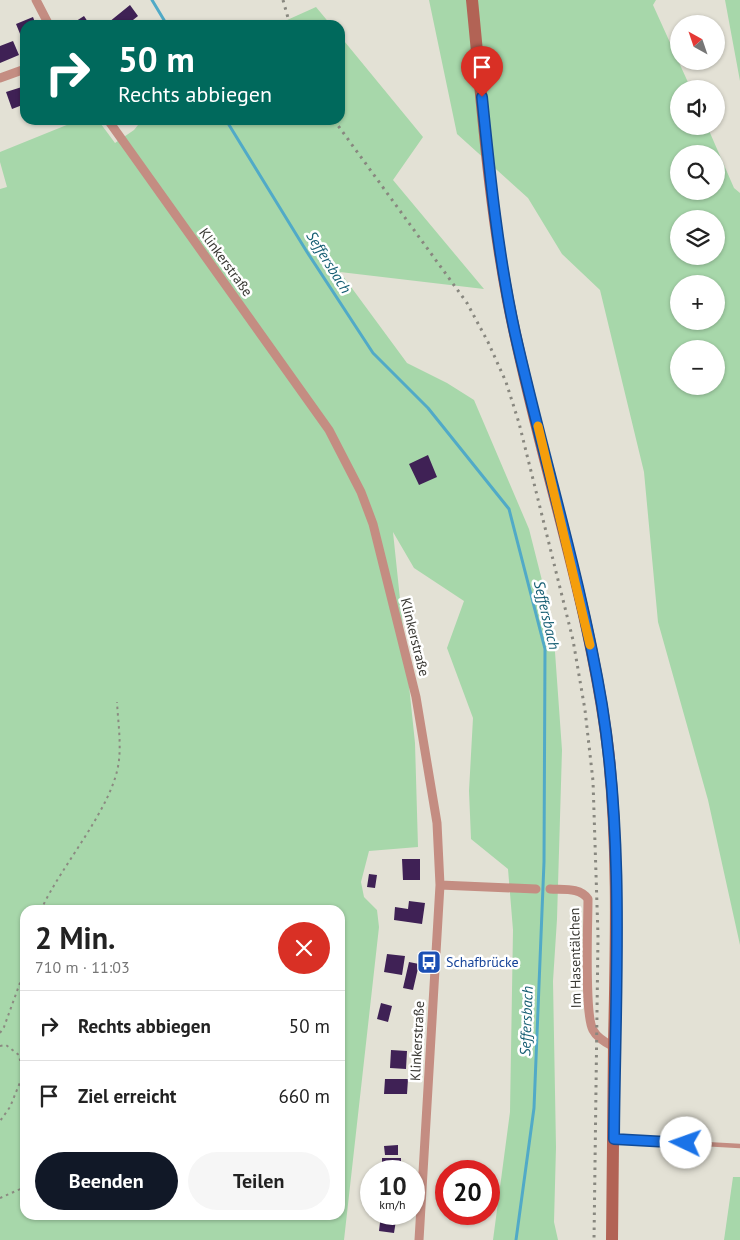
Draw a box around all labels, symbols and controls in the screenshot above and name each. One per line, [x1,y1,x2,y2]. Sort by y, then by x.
north arrow [670,15,725,70]
map controls [670,15,725,395]
text: 50 m [118,36,195,82]
icon: right [35,40,100,105]
pin [461,46,503,97]
icon: arrive [468,53,496,81]
text: Rechts abbiegen [118,80,272,108]
button: sound [670,80,725,135]
button: search [670,145,725,200]
button: layers [670,210,725,265]
street label: Klinkerstraße [195,224,257,300]
water label: Seffersbach [302,227,356,297]
button: + [670,275,725,330]
button: − [670,340,725,395]
water label: Seffersbach [530,579,564,651]
street label: Klinkerstraße [397,596,433,678]
street label: Im Hasentälchen [565,907,585,1009]
text: 2 Min. [35,918,115,957]
button: close [278,922,330,974]
bus stop icon: Schafbrücke [416,949,442,975]
place label: Schafbrücke [446,953,519,971]
text: 710 m · 11:03 [35,957,130,977]
water label: Seffersbach [515,986,537,1056]
street label: Klinkerstraße [406,1000,428,1082]
icon: right [35,1012,63,1040]
text: Rechts abbiegen [78,1014,211,1038]
text: 50 m [289,1014,330,1038]
icon: arrive [35,1082,63,1110]
text: Ziel erreicht [78,1084,176,1108]
text: 660 m [278,1084,330,1108]
position arrow [659,1116,711,1168]
button: Beenden [35,1152,178,1210]
button: Teilen [188,1152,330,1210]
speed limit sign: 20 [435,1160,500,1225]
text: 10 [378,1170,407,1202]
text: km/h [379,1197,406,1212]

